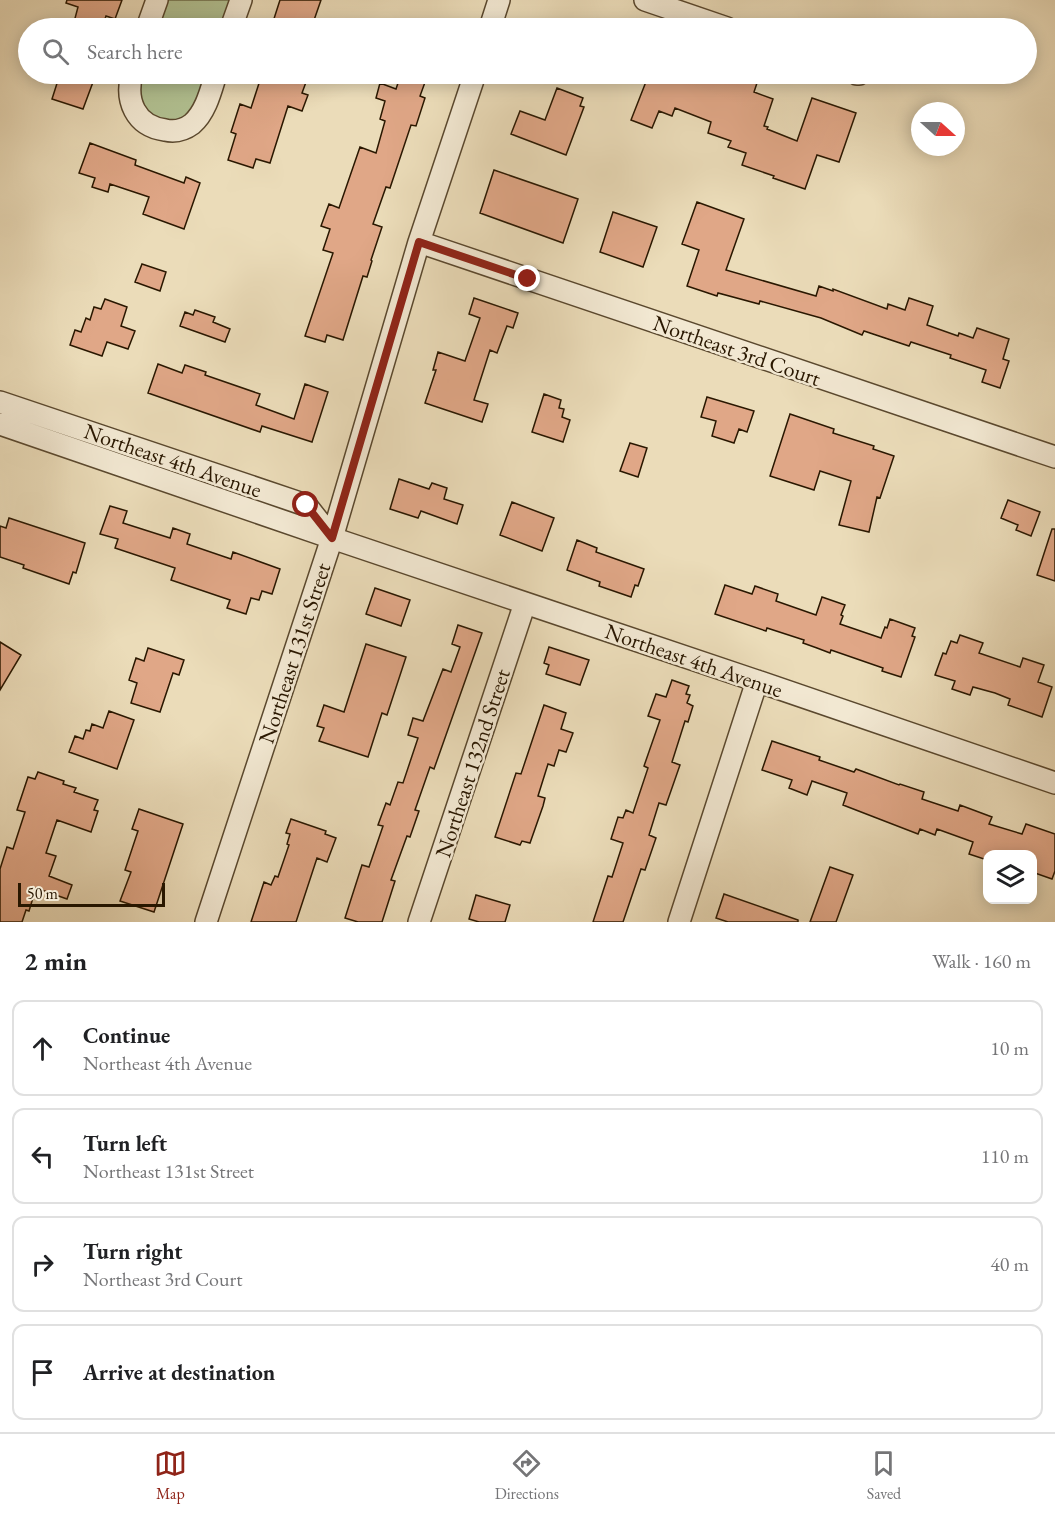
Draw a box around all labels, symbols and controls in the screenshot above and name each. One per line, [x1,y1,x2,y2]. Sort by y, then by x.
search box [18,18,1037,84]
icon: search [39,35,72,68]
text: Search here [87,37,182,66]
north arrow [911,102,965,156]
route end [514,265,540,291]
street label: Northeast 3rd Court [649,308,825,393]
street label: Northeast 4th Avenue [80,416,266,505]
route start [292,491,318,517]
street label: Northeast 131st Street [252,559,337,747]
street label: Northeast 4th Avenue [601,616,787,705]
street label: Northeast 132nd Street [428,665,517,861]
map controls [983,850,1037,904]
button: layers [983,850,1037,904]
scale bar [18,880,165,908]
text: 50 m [27,883,58,904]
text: 2 min [24,944,87,978]
text: Walk · 160 m [932,948,1031,974]
text: Continue [83,1021,170,1050]
icon: ahead [26,1032,59,1065]
text: 10 m [990,1035,1029,1061]
text: Northeast 4th Avenue [83,1050,252,1076]
text: Turn left [83,1129,167,1158]
icon: left [26,1140,59,1173]
text: 110 m [981,1143,1029,1169]
text: Northeast 131st Street [83,1158,254,1184]
text: Turn right [83,1237,182,1266]
icon: right [26,1248,59,1281]
text: 40 m [990,1251,1029,1277]
text: Northeast 3rd Court [83,1266,243,1292]
icon: arrive [26,1356,59,1389]
text: Arrive at destination [83,1358,275,1387]
tab: Map [154,1447,187,1504]
tab: Directions [495,1447,559,1504]
tab: Saved [867,1447,901,1504]

